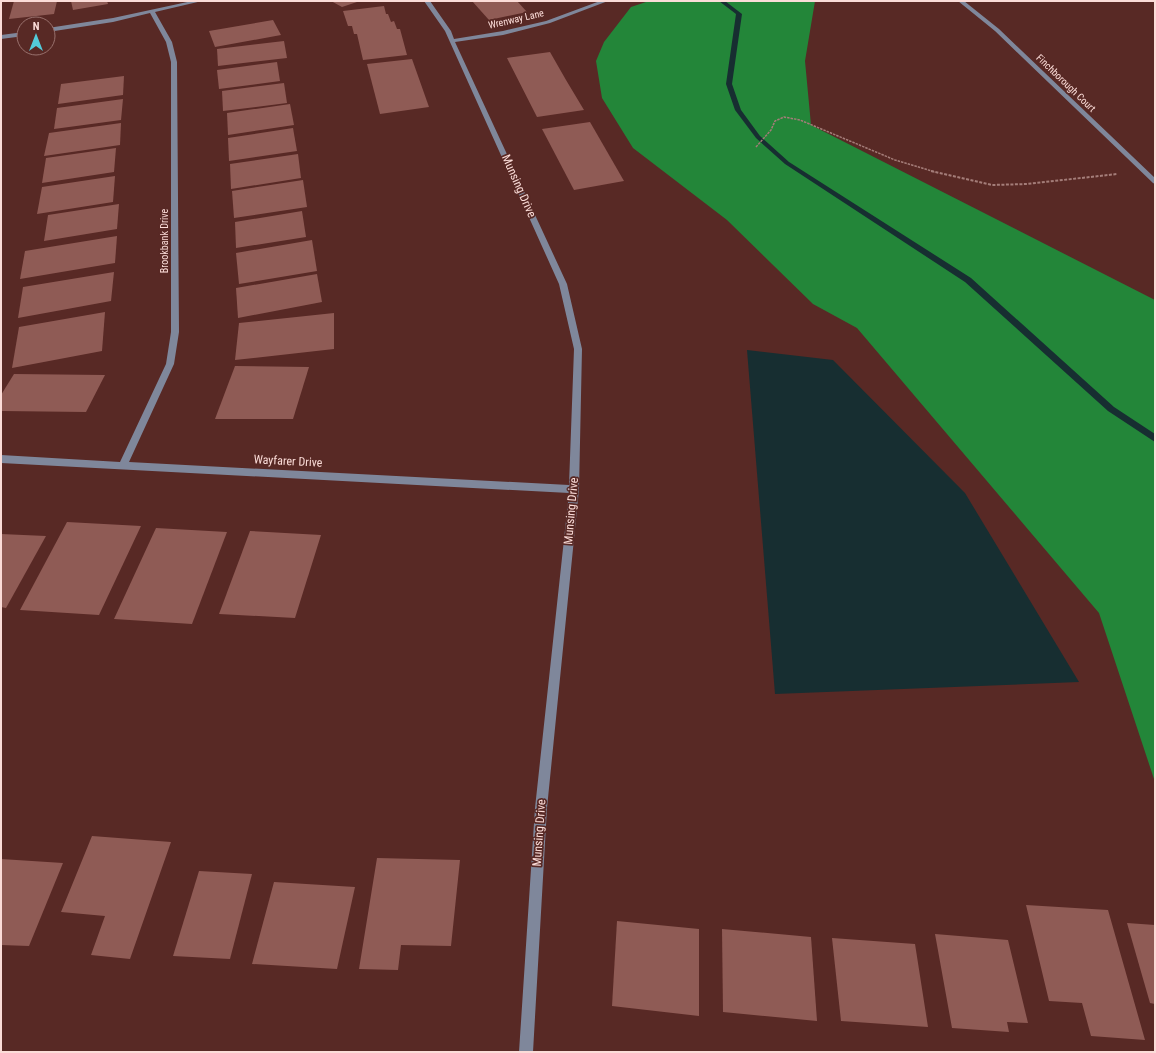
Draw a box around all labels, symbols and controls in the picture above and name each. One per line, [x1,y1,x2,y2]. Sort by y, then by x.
street label: Wrenway Lane [487,7,545,31]
north arrow [16,16,56,56]
text: N [33,20,40,33]
street label: Finchborough Court [1034,52,1098,114]
street label: Munsing Drive [499,152,539,220]
street label: Brookbank Drive [159,209,170,273]
street label: Wayfarer Drive [253,452,323,470]
street label: Munsing Drive [561,476,581,545]
street label: Munsing Drive [530,799,548,867]

